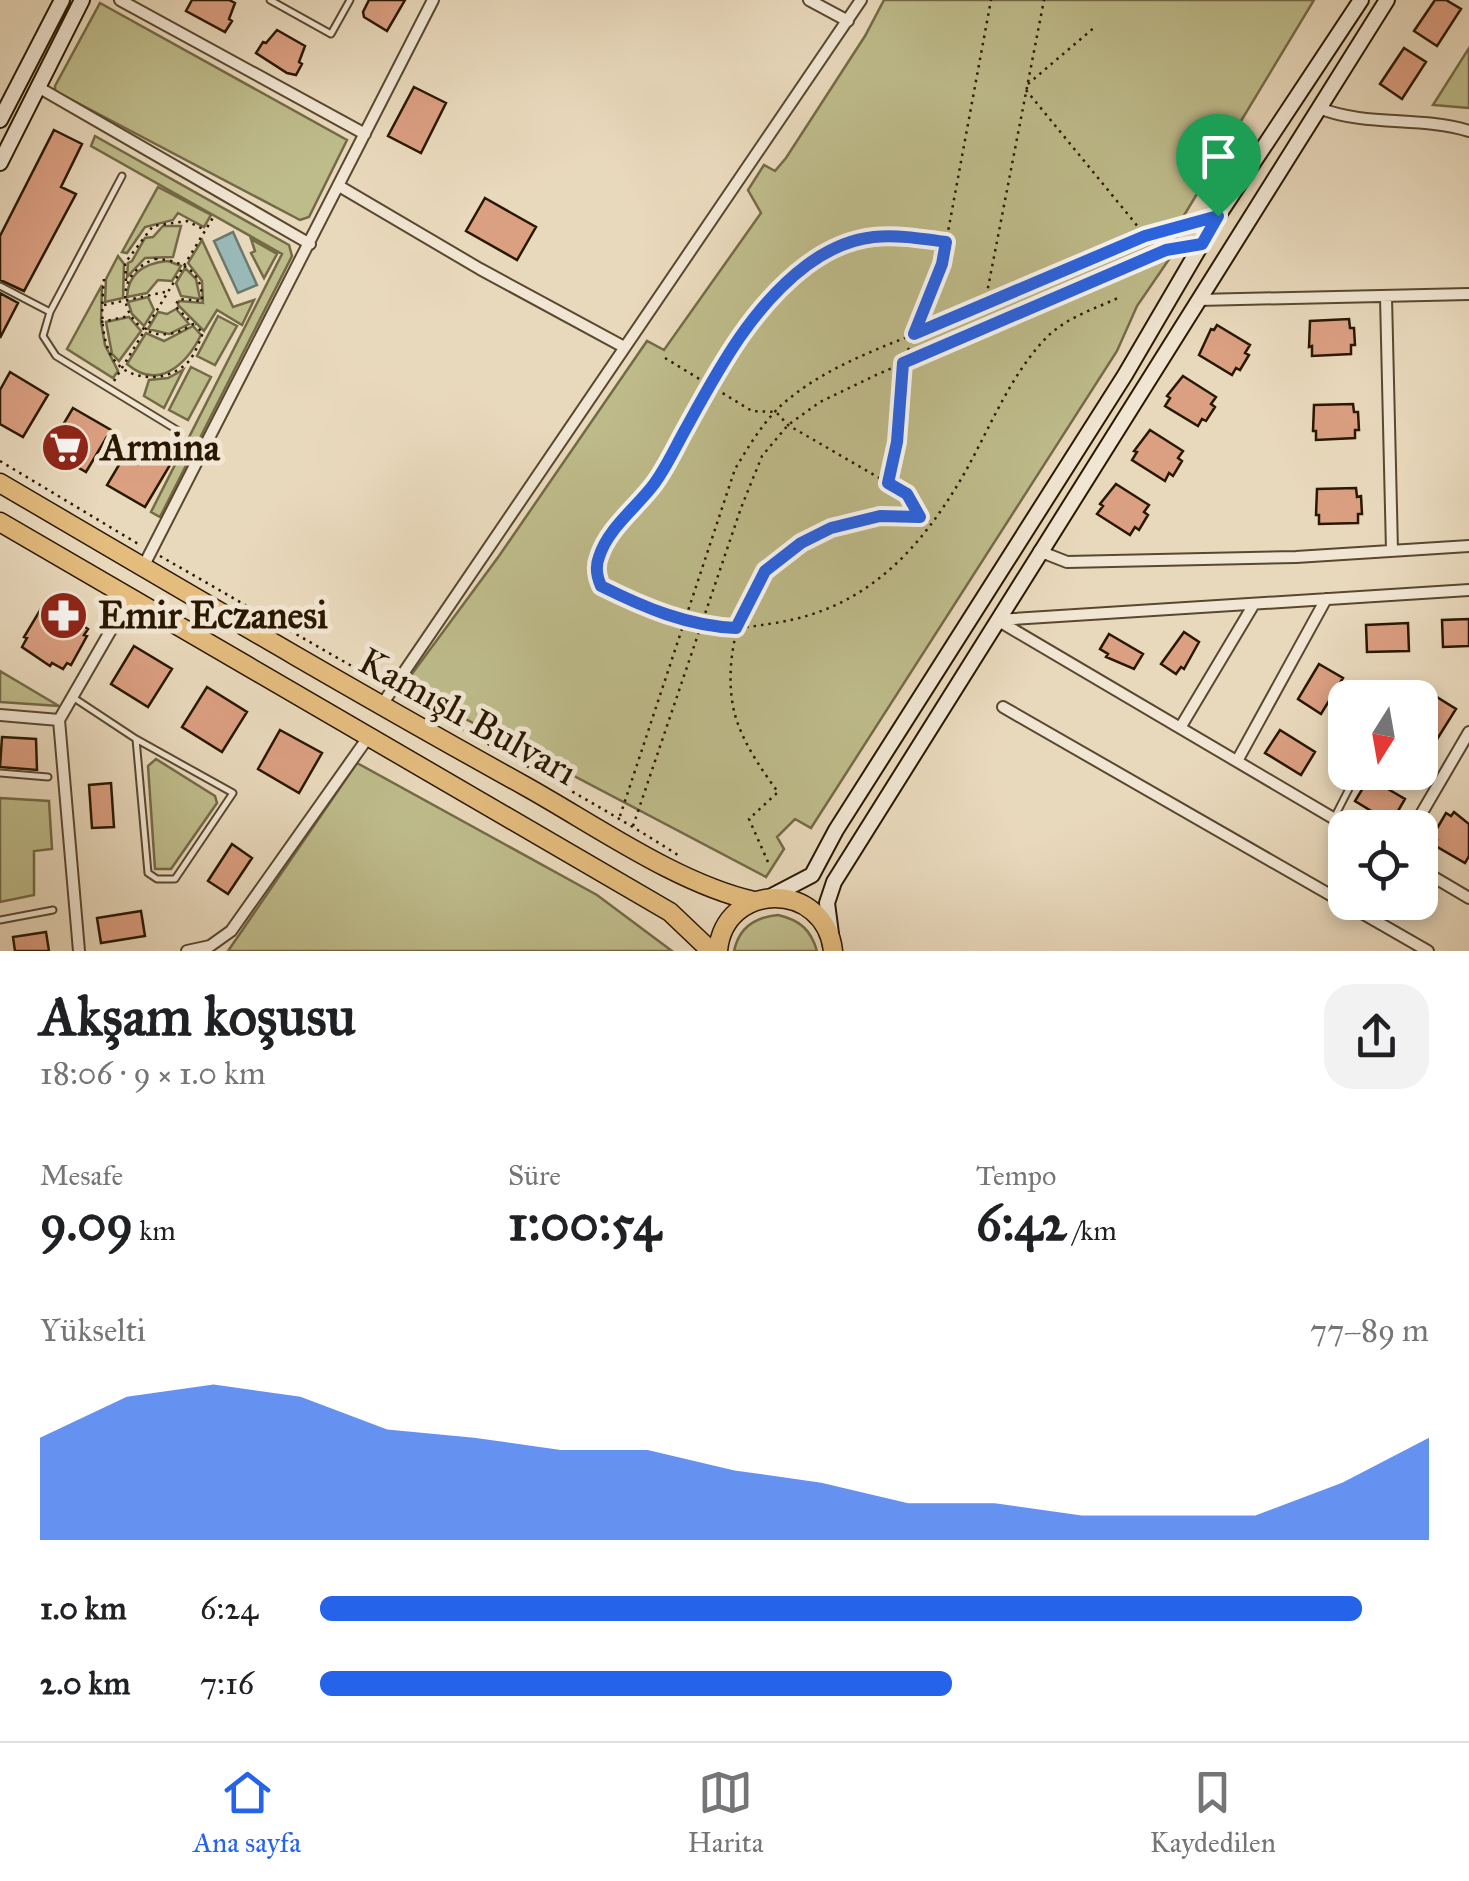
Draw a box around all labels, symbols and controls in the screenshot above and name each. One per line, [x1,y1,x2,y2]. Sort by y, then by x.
pin [1176,114,1261,217]
icon: arrive [1191,129,1246,184]
supermarket icon: Armina [40,421,92,473]
place label: Armina [99,424,221,470]
pharmacy icon: Emir Eczanesi [37,589,89,641]
place label: Emir Eczanesi [98,592,328,638]
street label: Kamışlı Bulvarı [350,637,585,796]
north arrow [1328,680,1438,790]
map controls [1328,680,1438,920]
button: locate [1328,810,1438,920]
text: Akşam koşusu [40,983,356,1050]
button: share [1324,984,1429,1089]
text: 18:06 · 9 × 1.0 km [40,1054,266,1093]
text: Mesafe [40,1158,123,1193]
text: Süre [508,1158,561,1193]
text: Tempo [976,1158,1056,1193]
text: 9.09 [40,1193,133,1254]
text: 1:00:54 [508,1193,661,1254]
text: 6:42 [976,1193,1067,1254]
text: km [133,1213,176,1248]
text: /km [1067,1213,1117,1248]
text: Yükselti [40,1311,146,1350]
text: 77–89 m [1310,1311,1429,1350]
text: 1.0 km [40,1589,127,1628]
text: 6:24 [200,1589,258,1628]
text: 2.0 km [40,1664,130,1703]
text: 7:16 [200,1664,254,1703]
tab: Ana sayfa [193,1765,301,1860]
tab: Harita [687,1765,763,1860]
tab: Kaydedilen [1150,1765,1276,1860]

